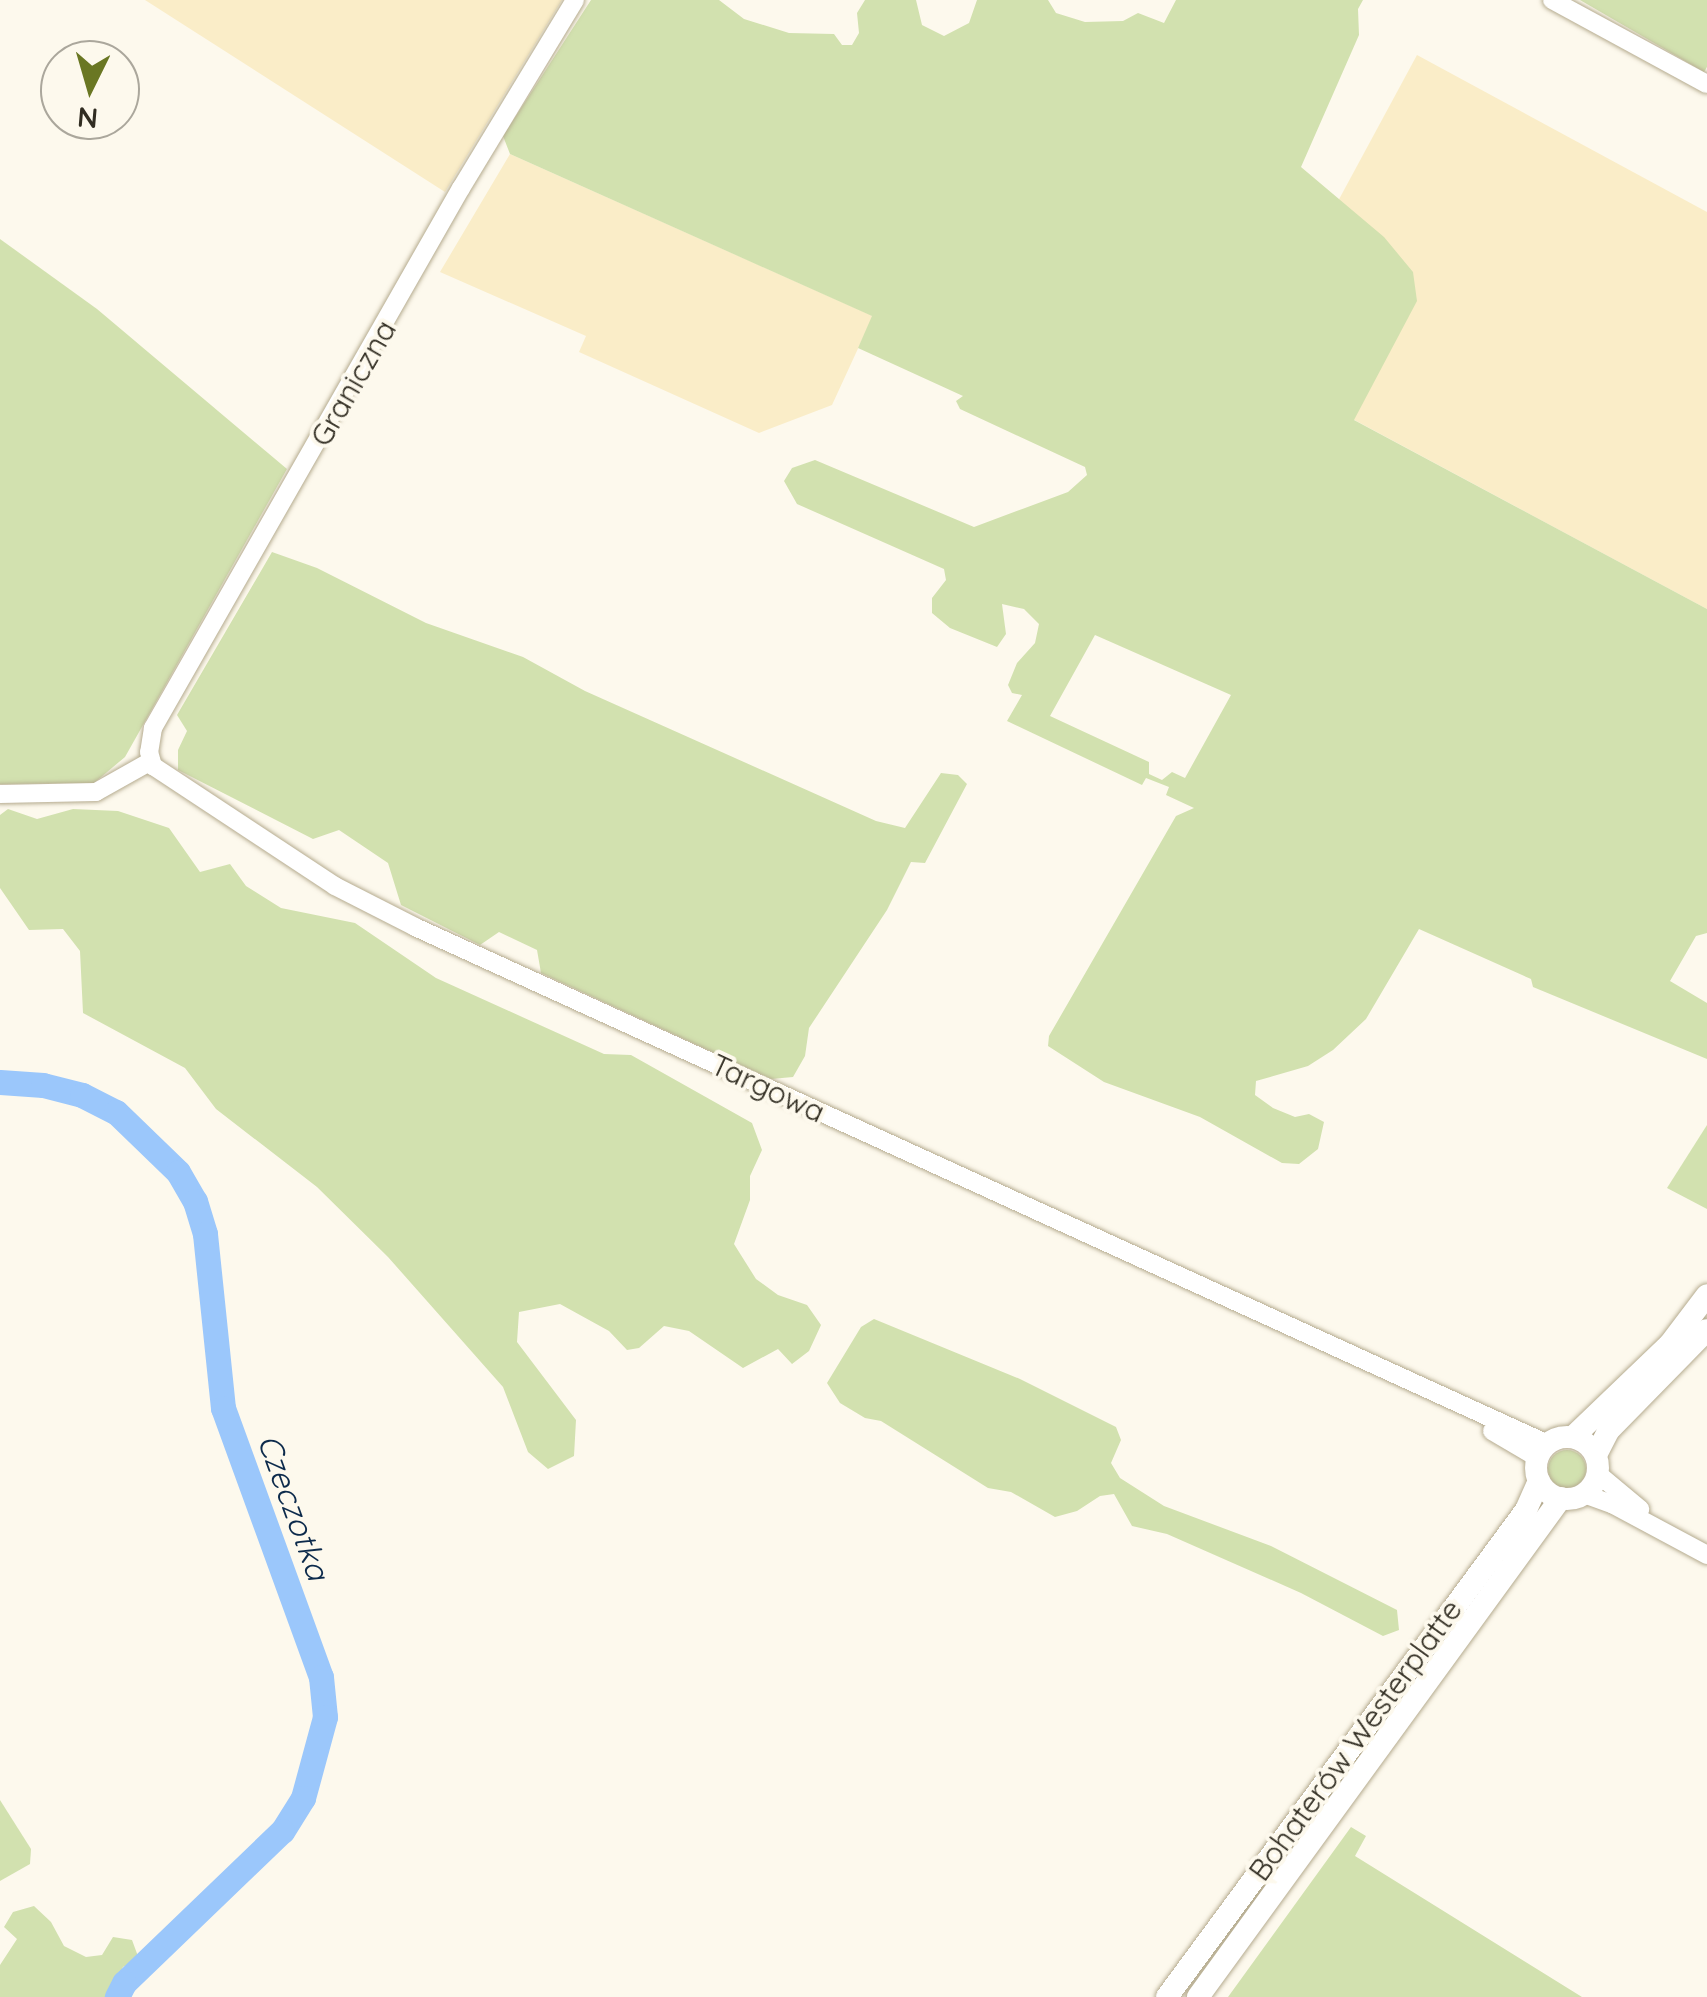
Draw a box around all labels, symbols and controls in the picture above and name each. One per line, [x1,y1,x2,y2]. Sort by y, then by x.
north arrow [40,40,140,140]
text: N [76,100,99,137]
street label: Graniczna [303,314,403,452]
street label: Targowa [705,1046,831,1130]
water label: Czeczotka [250,1429,338,1585]
street label: Bohaterów Westerplatte [1241,1592,1469,1888]

